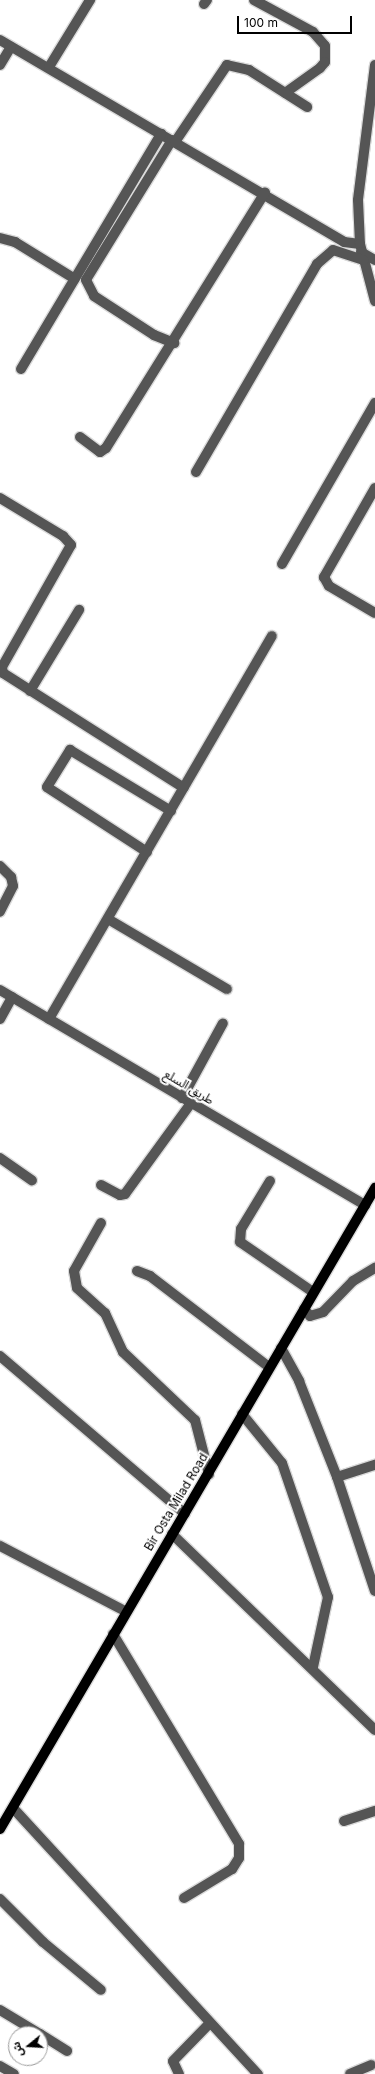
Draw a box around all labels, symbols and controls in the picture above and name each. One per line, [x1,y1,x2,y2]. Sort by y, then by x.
scale bar [239,8,354,34]
text: 100 m [244,15,278,30]
street label: طريق السلع [162,1067,216,1107]
street label: Bir Osta Milad Road [141,1451,211,1553]
north arrow [8,2026,48,2066]
text: ش [9,2040,27,2059]

